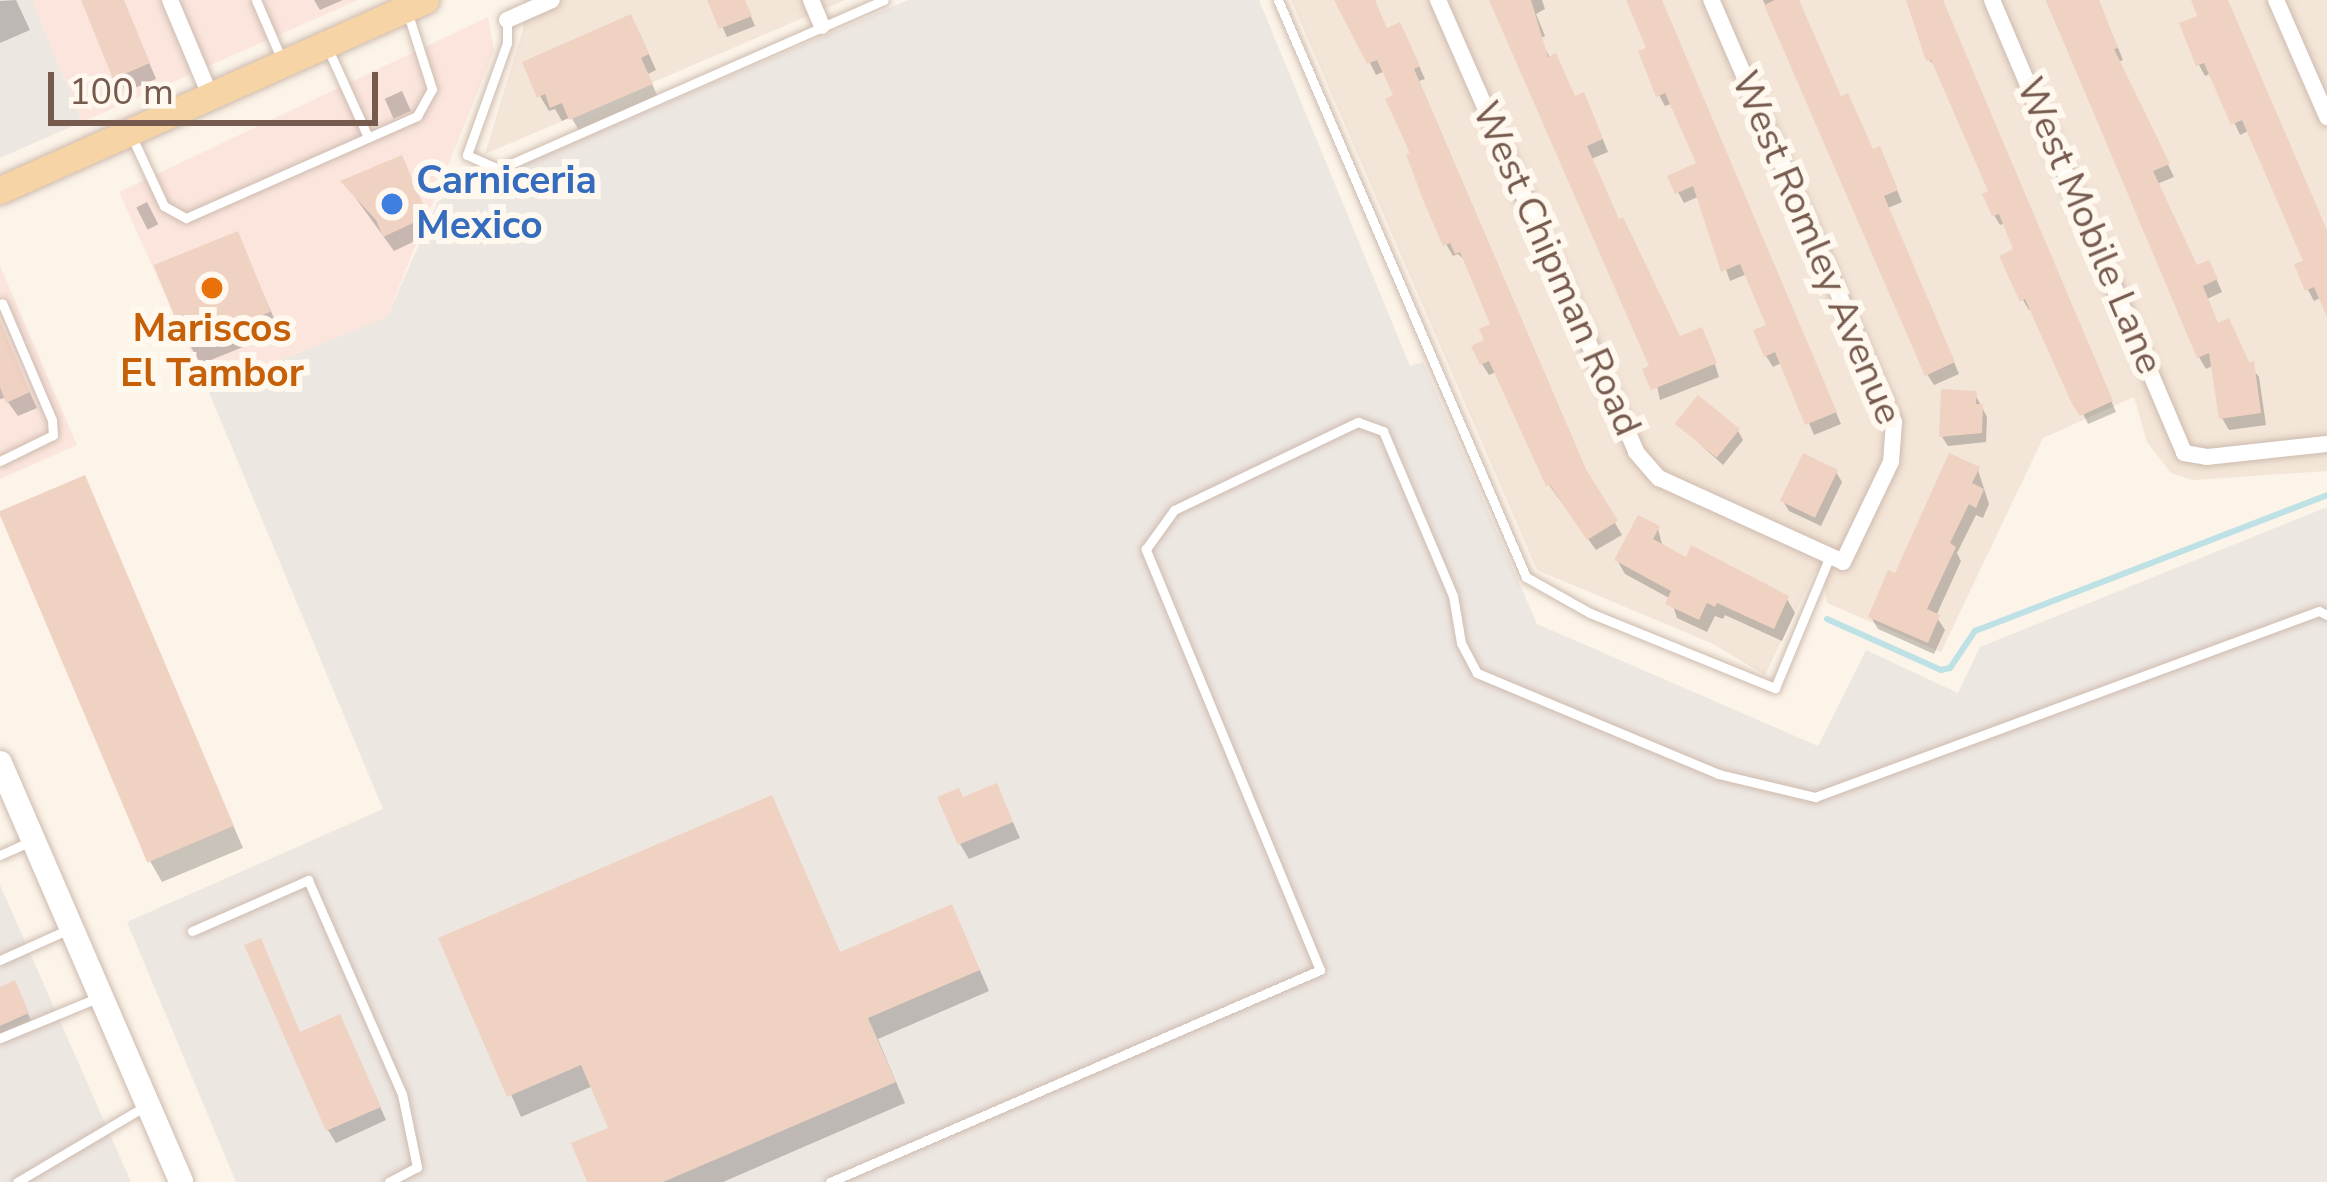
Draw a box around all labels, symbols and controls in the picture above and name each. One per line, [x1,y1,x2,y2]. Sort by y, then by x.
scale bar [54,48,384,122]
street label: West Romley Avenue [1720,64,1912,432]
text: 100 m [69,68,174,117]
street label: West Mobile Lane [2005,71,2173,381]
street label: West Chipman Road [1461,95,1651,443]
place label: Carniceria Mexico [416,159,597,250]
marker: Carniceria Mexico [379,191,405,217]
marker: Mariscos El Tambor [199,275,225,301]
place label: Mariscos El Tambor [120,307,304,398]

